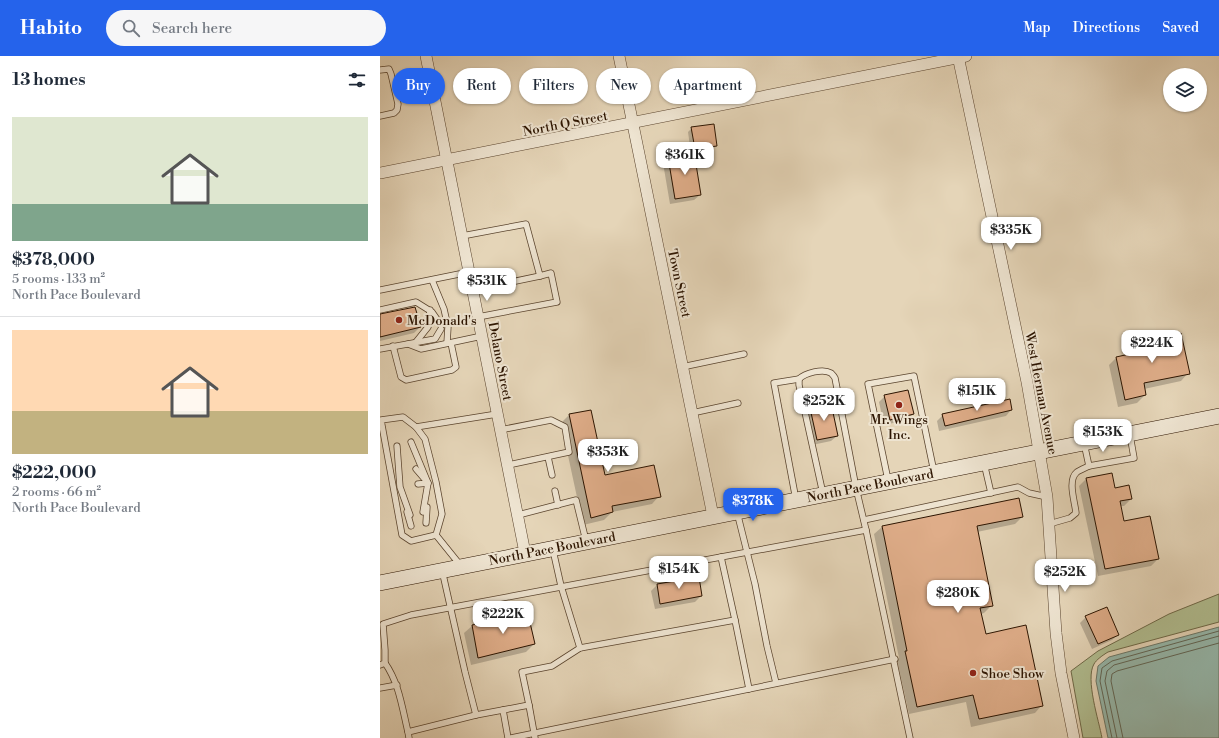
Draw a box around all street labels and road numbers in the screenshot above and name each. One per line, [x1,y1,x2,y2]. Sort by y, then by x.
street label: North Q Street [521,108,609,140]
street label: Town Street [664,247,694,319]
street label: Delano Street [485,320,516,402]
street label: West Herman Avenue [1021,329,1061,456]
street label: North Pace Boulevard [805,466,935,506]
street label: North Pace Boulevard [487,529,617,569]

